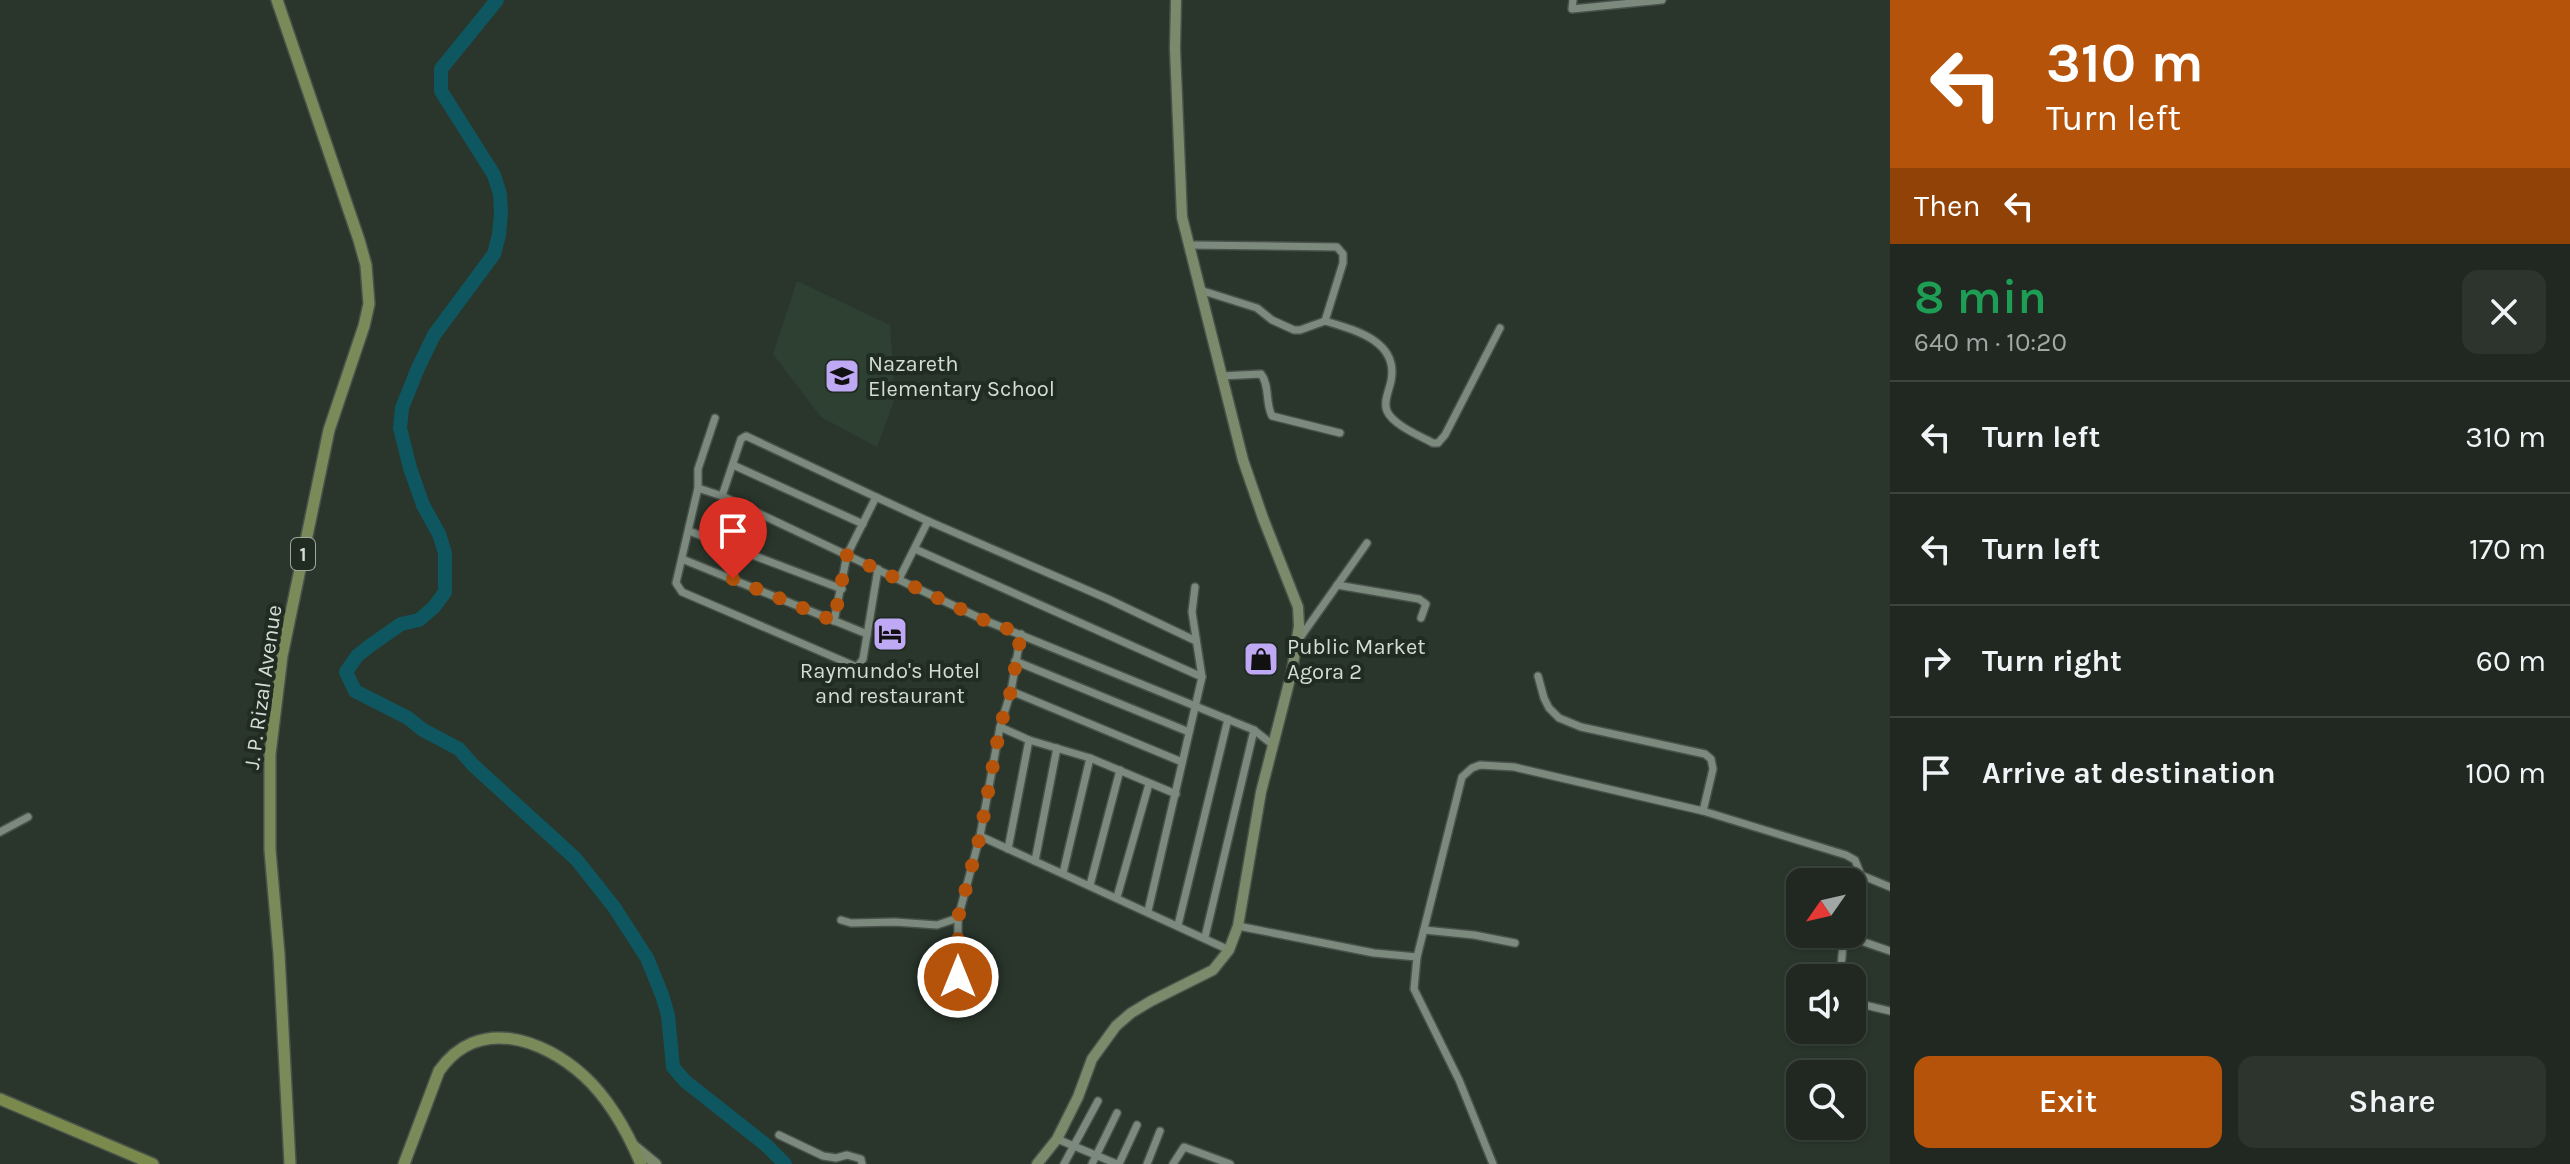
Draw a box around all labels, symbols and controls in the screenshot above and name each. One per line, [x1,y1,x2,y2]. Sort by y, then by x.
text: 310 m [2046,30,2204,95]
icon: left [1914,32,2018,136]
text: Turn left [2046,97,2181,139]
icon: left [1997,184,2041,228]
text: Then [1914,188,1981,224]
text: 8 min [1914,269,2047,325]
button: close [2462,270,2546,354]
text: 640 m · 10:20 [1914,327,2067,358]
place label: Nazareth Elementary School [868,351,1055,402]
school or university icon: Nazareth Elementary School [823,357,861,395]
icon: left [1914,415,1958,459]
text: Turn left [1982,419,2100,455]
text: 310 m [2465,419,2546,455]
pin [699,497,767,579]
icon: arrive [711,509,755,553]
icon: left [1914,527,1958,571]
text: Turn left [1982,531,2100,567]
text: 170 m [2469,531,2546,567]
road number: 1 [291,538,315,570]
street label: J. P. Rizal Avenue [239,603,287,771]
hotel icon: Raymundo's Hotel and restaurant [871,615,909,653]
place label: Public Market Agora 2 [1287,634,1426,685]
icon: right [1914,639,1958,683]
shop icon: Public Market Agora 2 [1242,640,1280,678]
text: Turn right [1982,643,2122,679]
text: 60 m [2476,643,2546,679]
place label: Raymundo's Hotel and restaurant [800,658,980,709]
icon: arrive [1914,751,1958,795]
text: Arrive at destination [1982,755,2276,791]
text: 100 m [2465,755,2546,791]
north arrow [1786,868,1866,948]
map controls [1786,868,1866,1140]
position arrow [916,935,1000,1019]
button: sound [1786,964,1866,1044]
button: Exit [1914,1056,2222,1148]
button: Share [2238,1056,2546,1148]
button: search [1786,1060,1866,1140]

